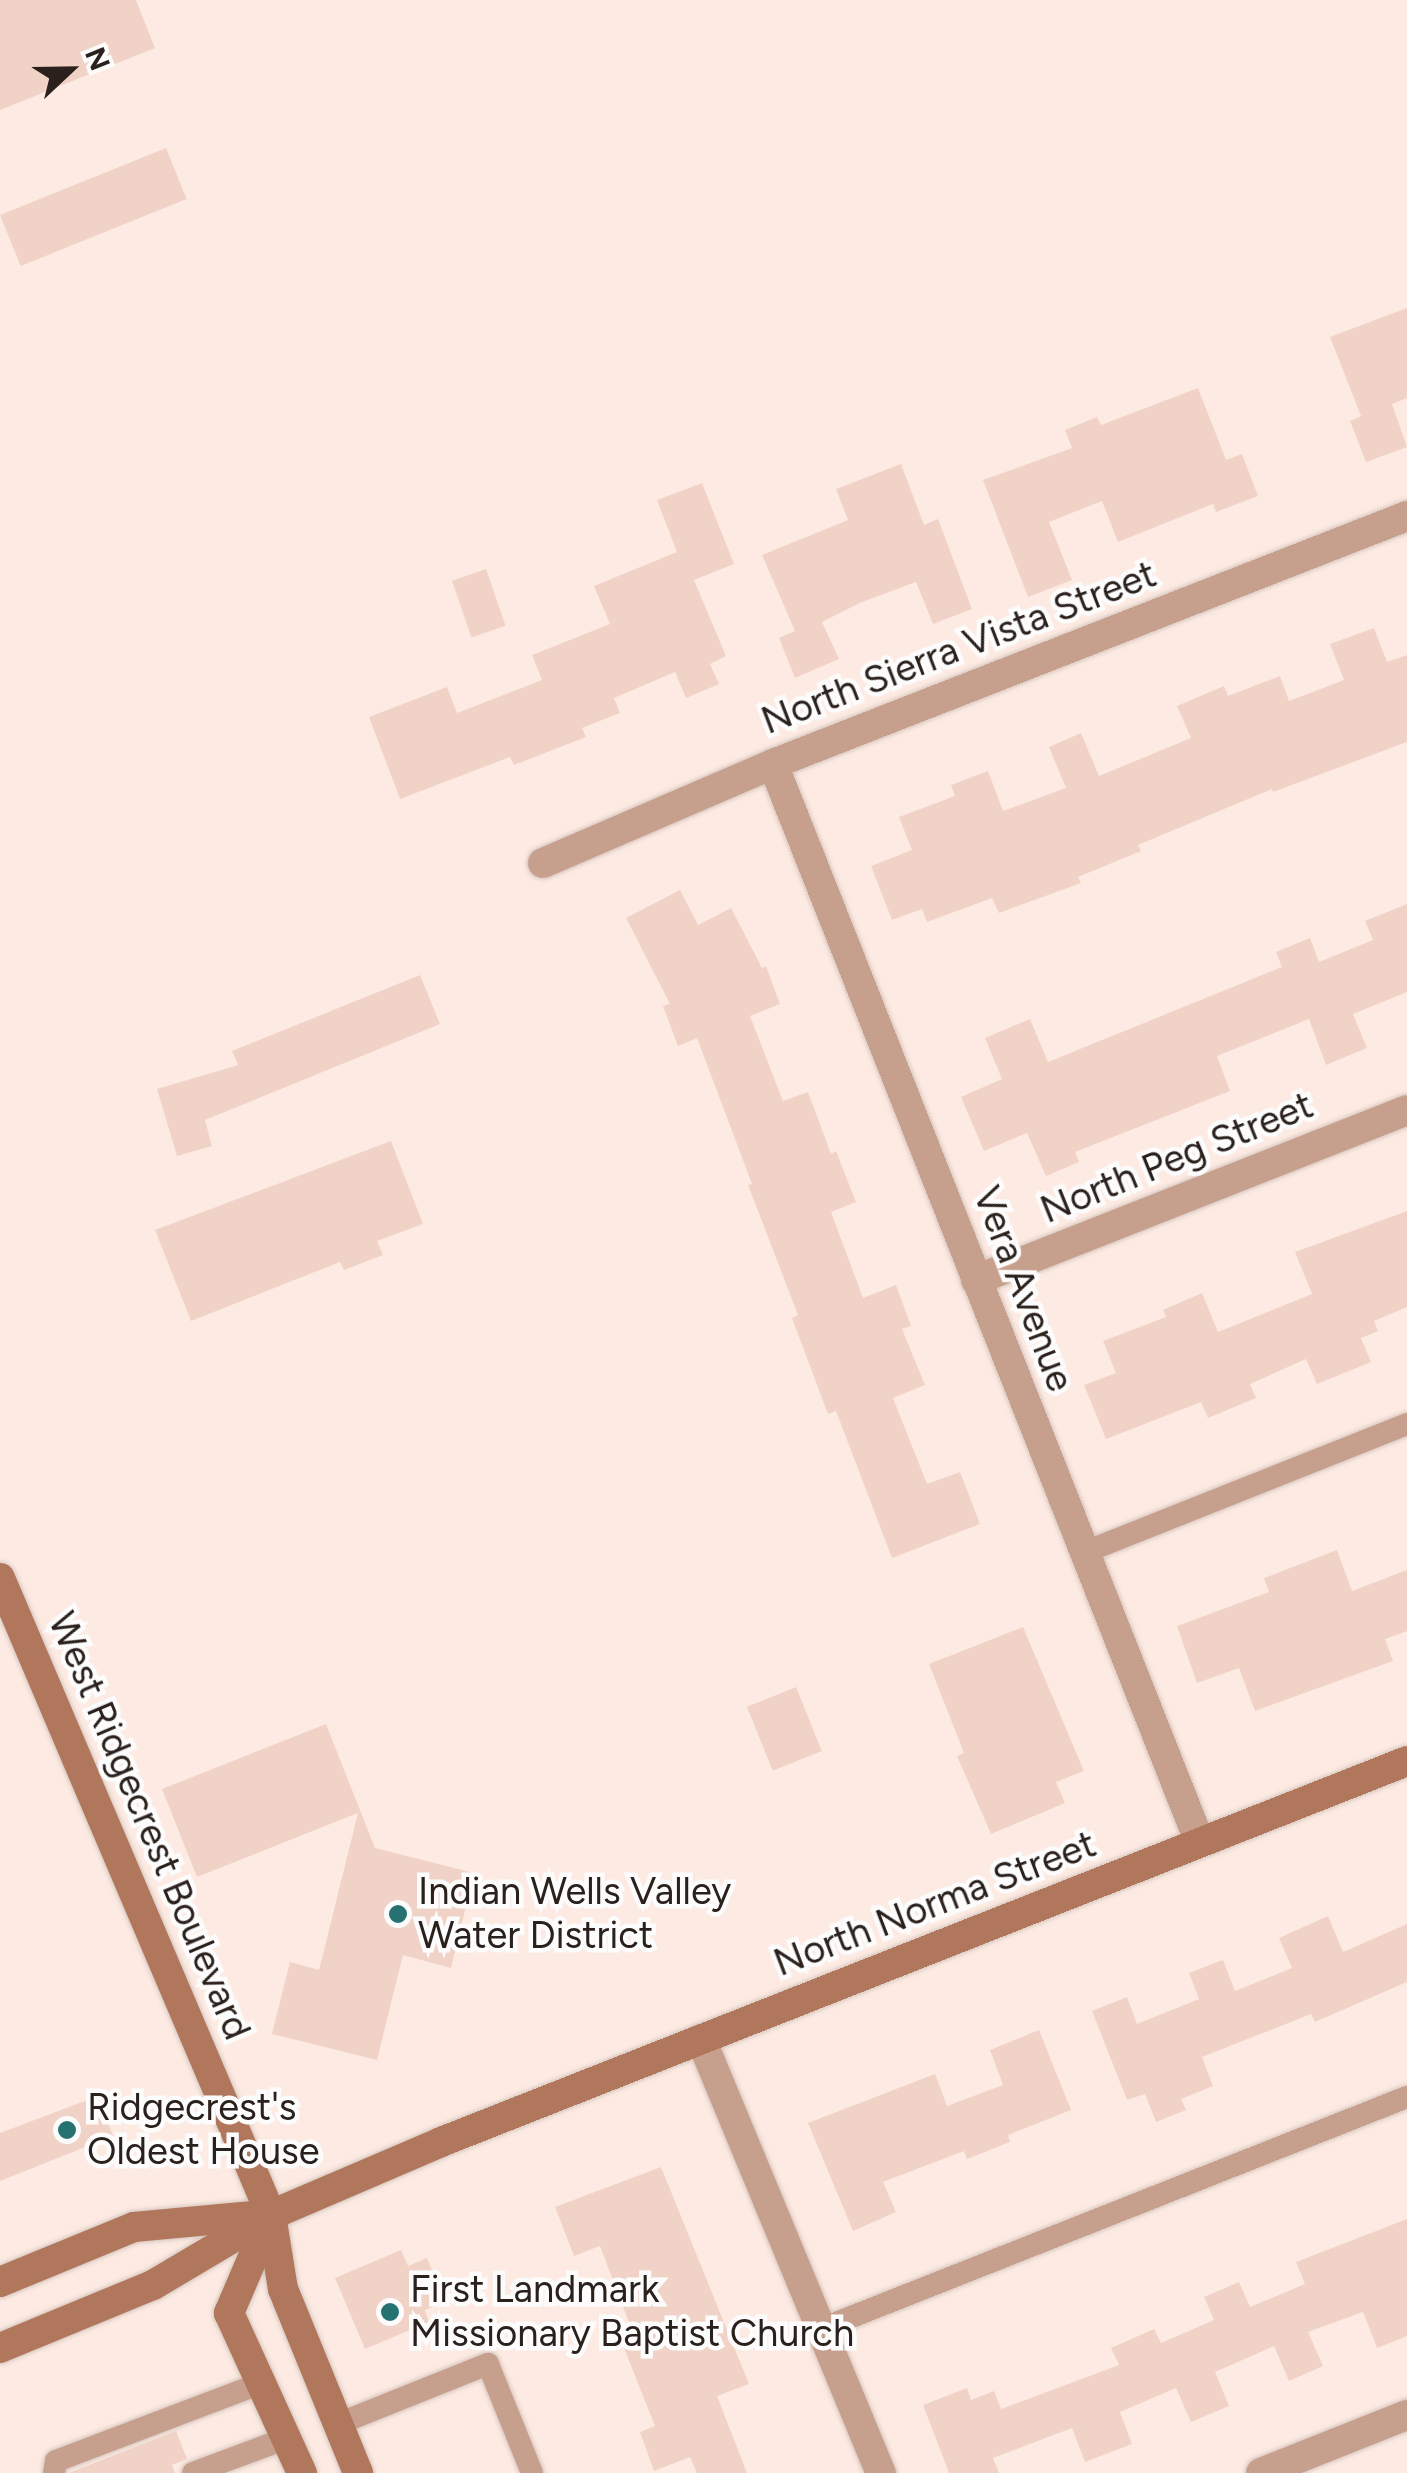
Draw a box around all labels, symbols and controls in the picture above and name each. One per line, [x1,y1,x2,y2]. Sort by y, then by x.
north arrow [20,20,120,120]
text: N [78,42,118,75]
street label: North Sierra Vista Street [755,552,1163,744]
street label: North Peg Street [1034,1083,1320,1233]
street label: Vera Avenue [963,1180,1083,1398]
street label: West Ridgecrest Boulevard [38,1606,260,2046]
street label: North Norma Street [768,1822,1102,1986]
place label: Indian Wells Valley Water District [418,1869,731,1958]
marker: Indian Wells Valley Water District [387,1903,409,1925]
place label: Ridgecrest's Oldest House [87,2085,320,2174]
marker: Ridgecrest's Oldest House [56,2119,78,2141]
place label: First Landmark Missionary Baptist Church [410,2267,854,2356]
marker: First Landmark Missionary Baptist Church [379,2301,401,2323]

